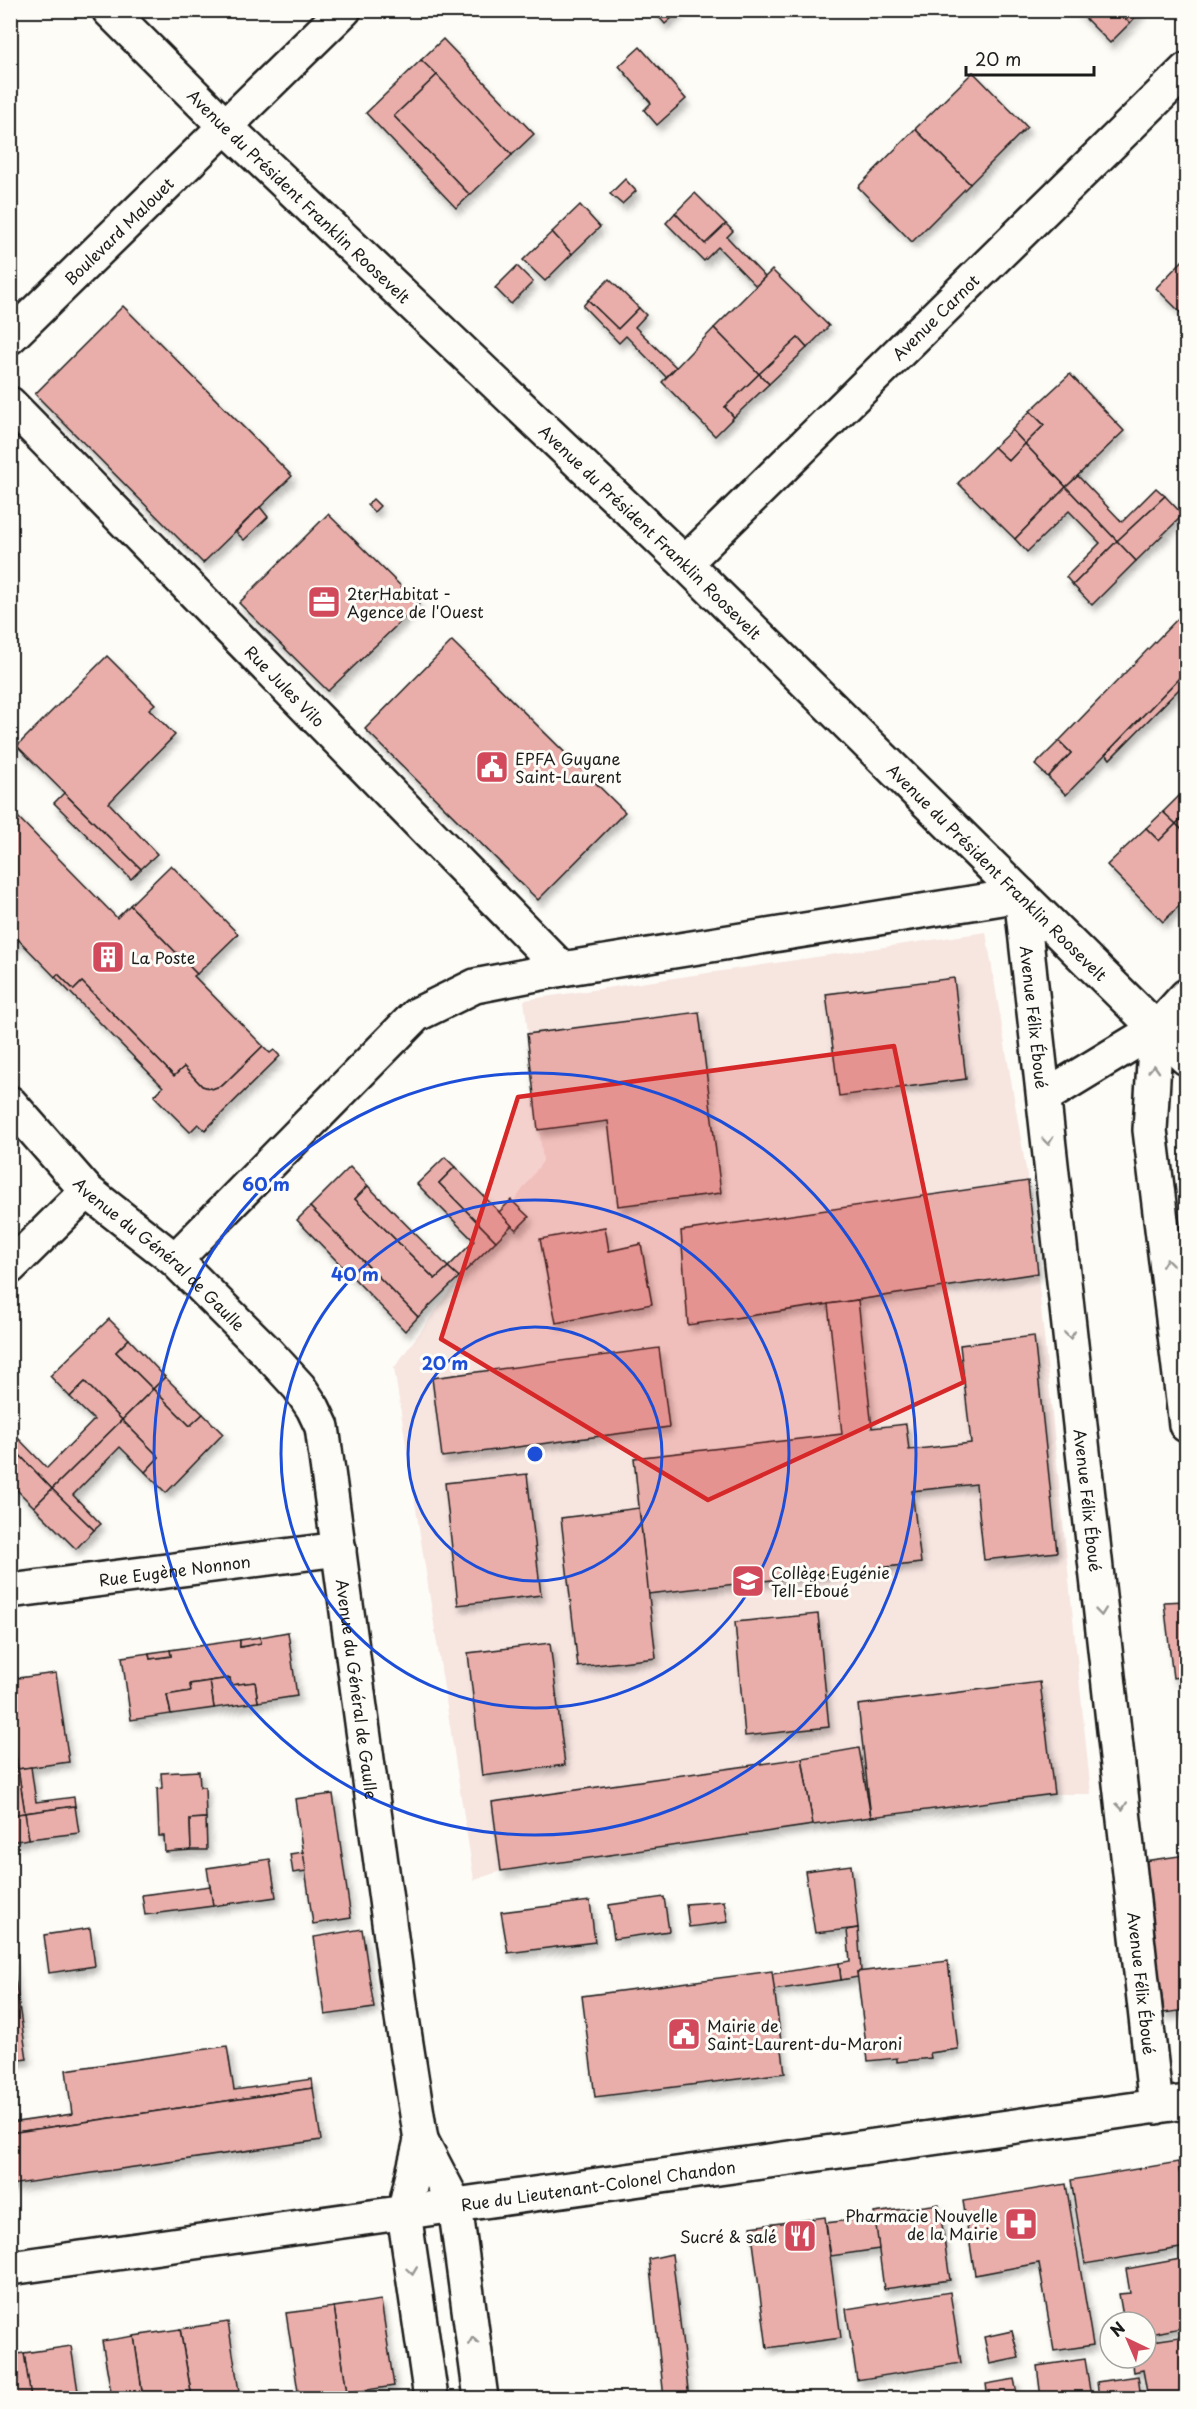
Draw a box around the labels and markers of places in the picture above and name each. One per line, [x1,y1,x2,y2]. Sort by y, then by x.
place label: 2terHabitat - Agence de l'Ouest [347,581,484,623]
office icon: 2terHabitat - Agence de l'Ouest [306,584,342,620]
place label: EPFA Guyane Saint-Laurent [515,746,622,788]
public building icon: EPFA Guyane Saint-Laurent [474,749,510,785]
building icon: La Poste [90,939,126,975]
place label: La Poste [131,945,195,969]
centre of rings [525,1444,545,1464]
place label: Collège Eugénie Tell-Eboué [771,1560,890,1602]
school or university icon: Collège Eugénie Tell-Eboué [730,1563,766,1599]
place label: Mairie de Saint-Laurent-du-Maroni [707,2013,902,2055]
public building icon: Mairie de Saint-Laurent-du-Maroni [666,2016,702,2052]
place label: Pharmacie Nouvelle de la Mairie [845,2203,998,2245]
pharmacy icon: Pharmacie Nouvelle de la Mairie [1003,2206,1039,2242]
restaurant icon: Sucré & salé [782,2218,818,2254]
place label: Sucré & salé [680,2224,777,2248]

